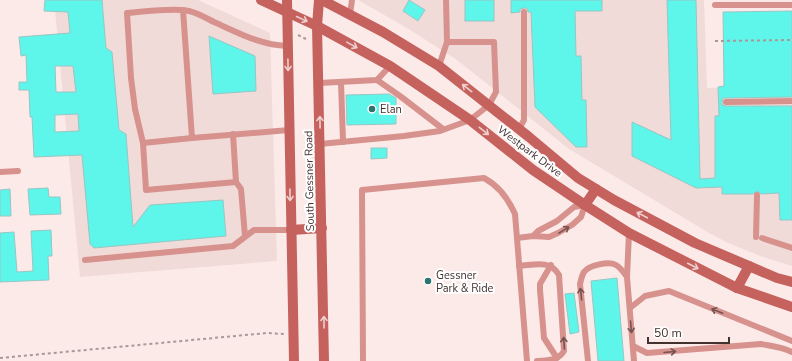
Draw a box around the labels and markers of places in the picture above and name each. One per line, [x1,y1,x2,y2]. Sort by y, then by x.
place label: Elan [380,102,402,117]
marker: Elan [367,104,377,114]
place label: Gessner Park & Ride [436,268,494,296]
marker: Gessner Park & Ride [423,276,433,286]

